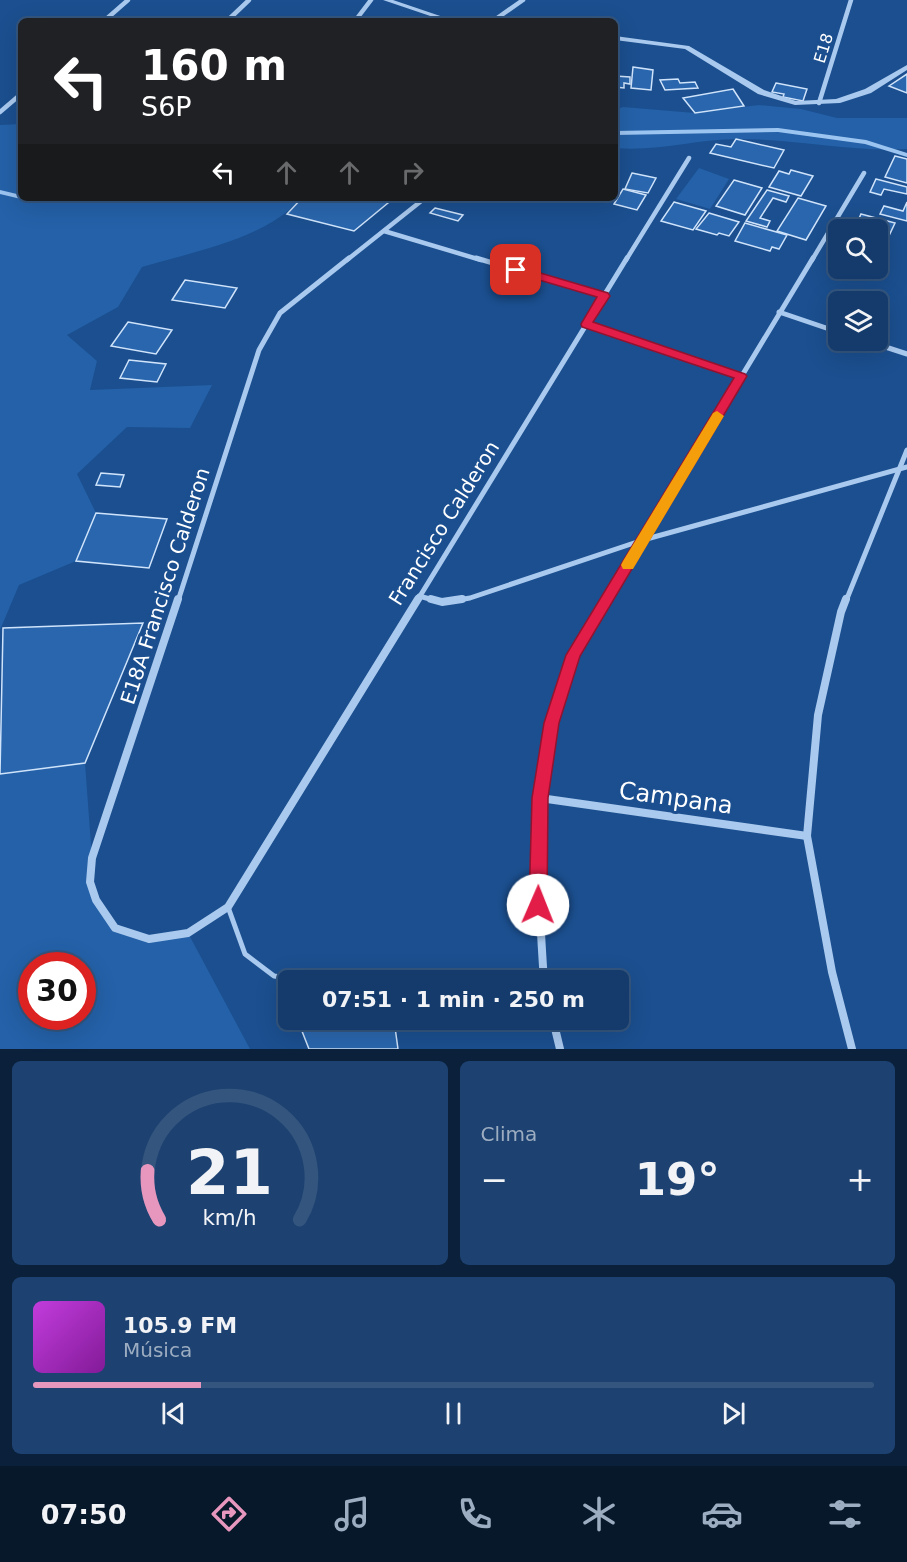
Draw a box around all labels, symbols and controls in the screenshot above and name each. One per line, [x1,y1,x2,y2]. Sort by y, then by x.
street label: E18 [810,31,837,65]
text: 160 m [141,41,287,90]
icon: left [42,42,120,120]
text: S6P [141,91,192,122]
icon: left [207,156,240,189]
icon: ahead [270,156,303,189]
icon: ahead [333,156,366,189]
icon: right [396,156,429,189]
map controls [828,219,888,351]
button: search [828,219,888,279]
pin [490,244,541,295]
icon: arrive [499,253,532,286]
button: layers [828,291,888,351]
street label: Francisco Calderon [384,436,504,610]
street label: E18A Francisco Calderon [115,465,215,707]
street label: Campana [617,776,735,820]
position arrow [506,873,570,937]
speed limit sign: 30 [18,952,96,1030]
text: 07:51 · 1 min · 250 m [322,987,585,1012]
text: Clima [481,1122,537,1146]
text: 21 [186,1136,273,1209]
text: 19° [635,1153,720,1206]
text: − [481,1160,508,1199]
text: + [846,1160,874,1199]
text: km/h [203,1205,257,1230]
text: 105.9 FM [123,1313,237,1338]
text: Música [123,1338,192,1362]
icon: previous [157,1397,190,1430]
icon: pause [437,1397,470,1430]
icon: next [717,1397,750,1430]
icon: directions [208,1493,250,1535]
icon: music [331,1493,373,1535]
icon: phone [454,1493,496,1535]
icon: climate [578,1493,620,1535]
icon: car [701,1493,743,1535]
icon: filters [824,1493,866,1535]
text: 07:50 [41,1499,127,1530]

